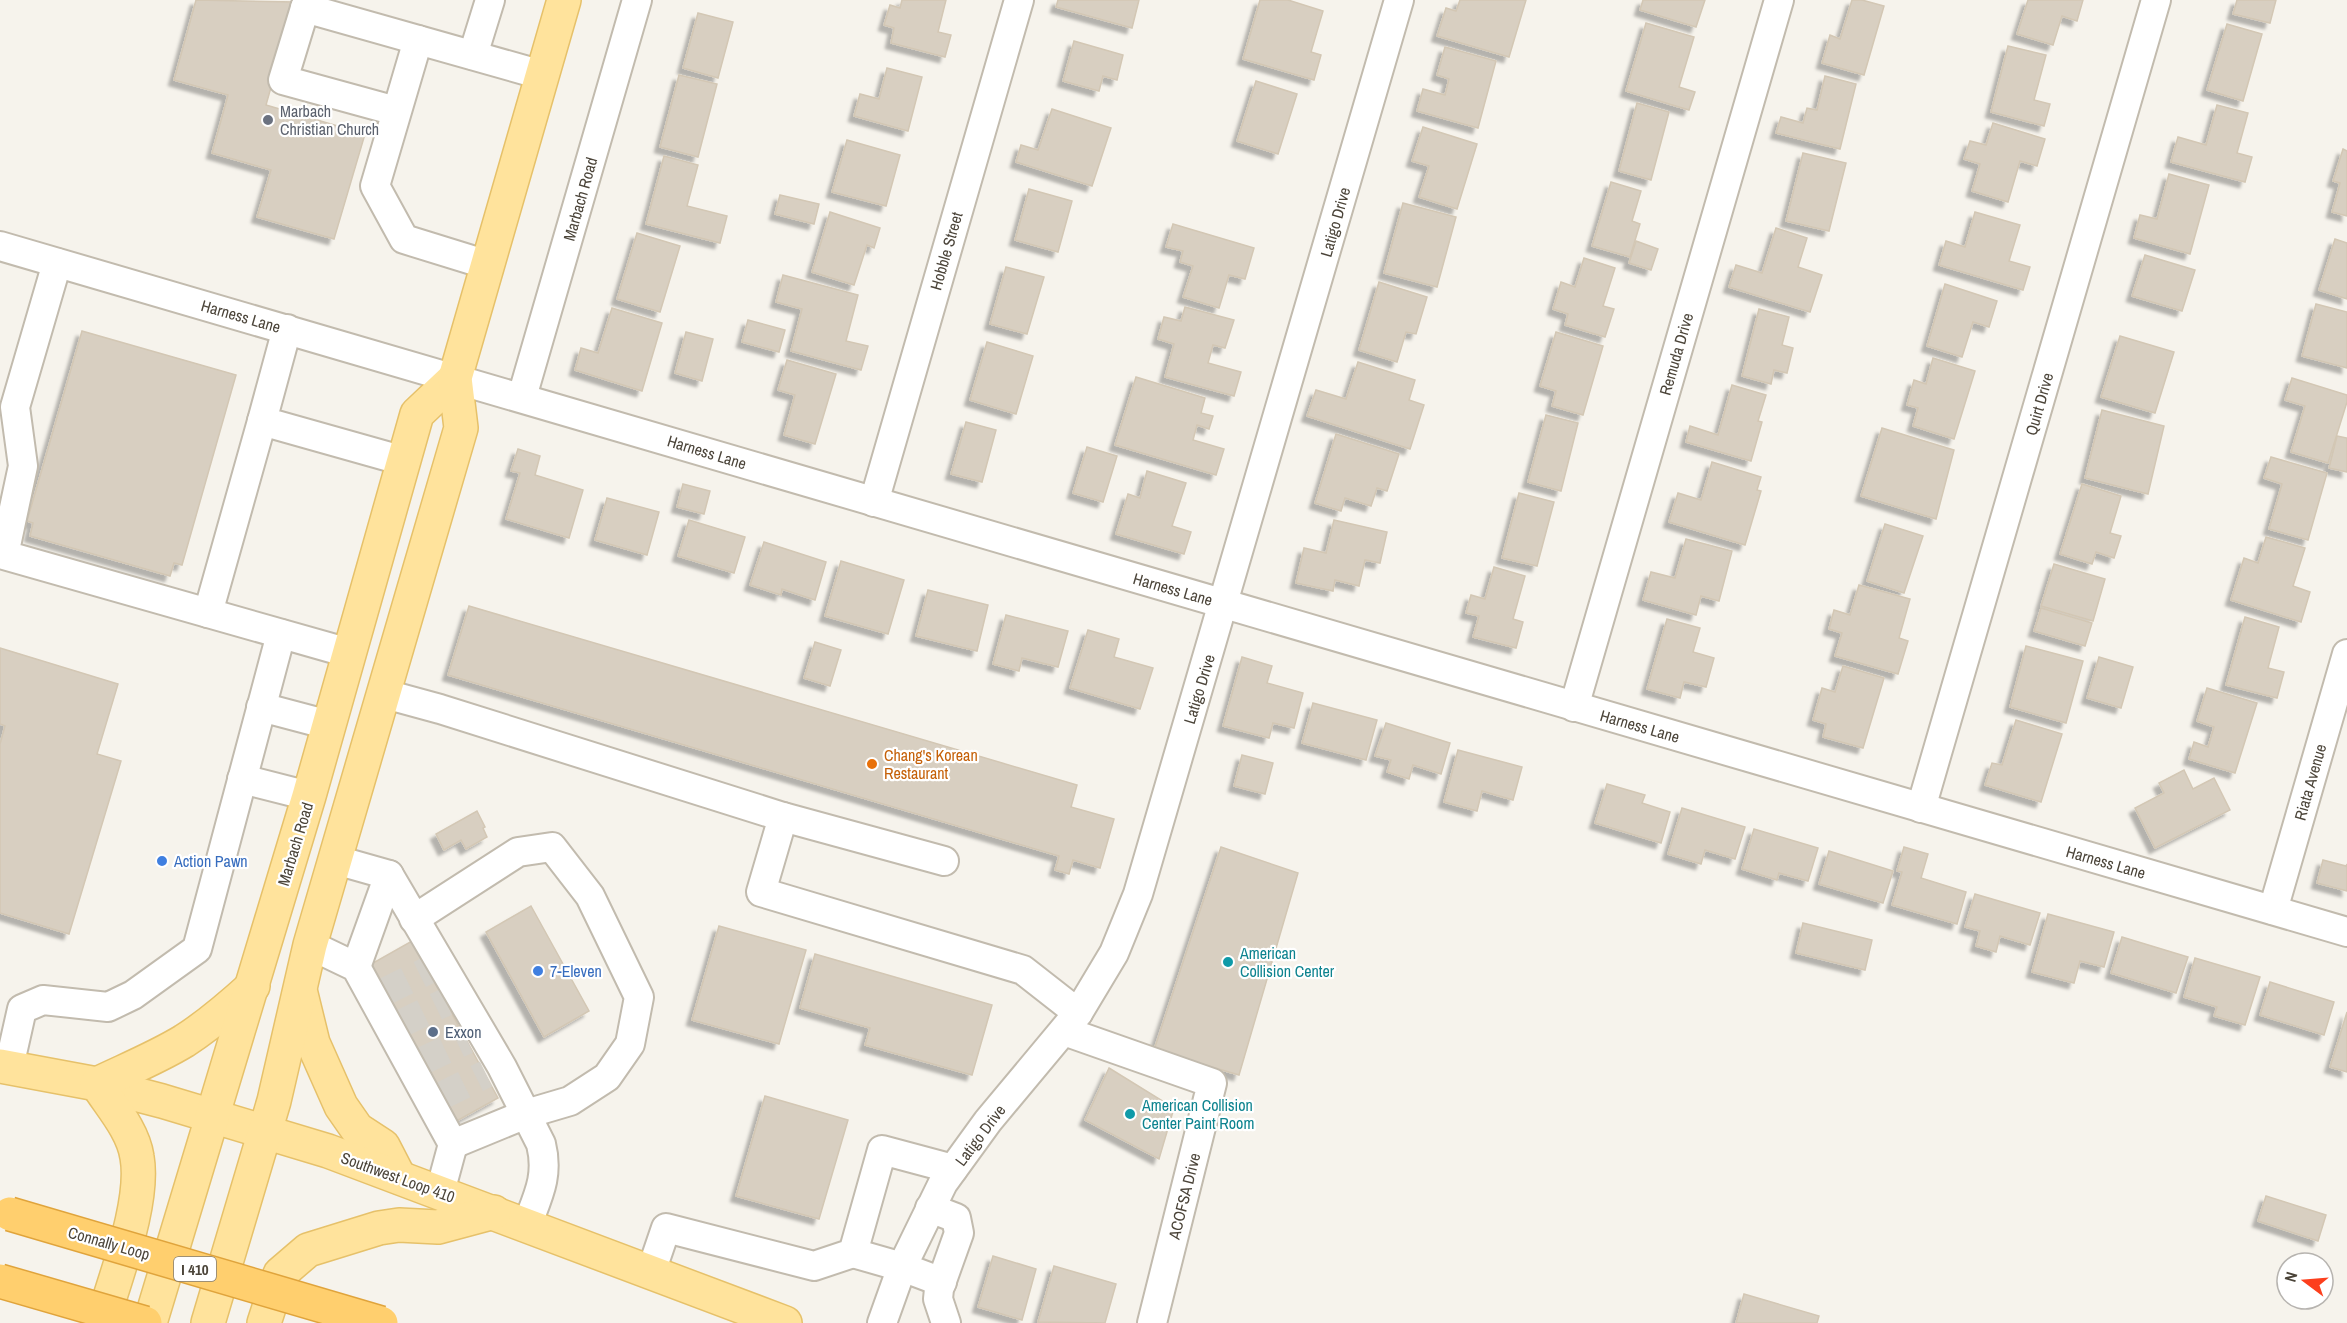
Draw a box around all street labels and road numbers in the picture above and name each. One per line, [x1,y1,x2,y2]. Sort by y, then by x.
street label: Marbach Road [558,155,602,243]
street label: Latigo Drive [1315,185,1355,259]
street label: Hobble Street [924,209,968,293]
street label: Harness Lane [199,294,283,338]
street label: Remuda Drive [1654,310,1698,398]
street label: Quirt Drive [2020,370,2058,438]
street label: Harness Lane [665,430,749,474]
street label: Harness Lane [1131,567,1215,611]
street label: Latigo Drive [1178,652,1220,726]
street label: Harness Lane [1598,704,1682,748]
street label: Riata Avenue [2289,741,2331,823]
street label: Marbach Road [272,800,318,888]
street label: Harness Lane [2064,840,2148,884]
street label: Latigo Drive [950,1100,1010,1170]
street label: Southwest Loop 410 [338,1146,458,1208]
street label: ACOFSA Drive [1162,1151,1205,1242]
street label: Connally Loop [66,1221,152,1265]
road number: I 410 [174,1257,216,1281]

